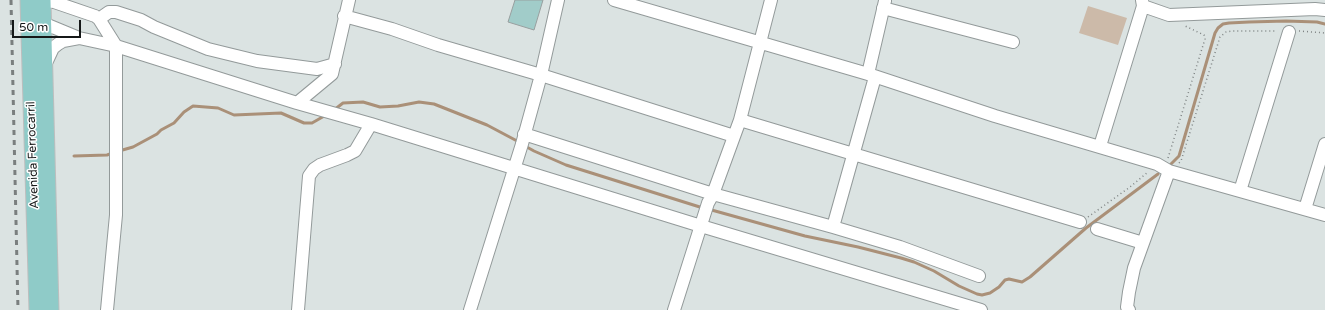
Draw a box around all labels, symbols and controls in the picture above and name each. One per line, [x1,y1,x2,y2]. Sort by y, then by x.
scale bar [14,12,83,38]
text: 50 m [19,20,48,34]
street label: Avenida Ferrocarril [24,101,42,209]

